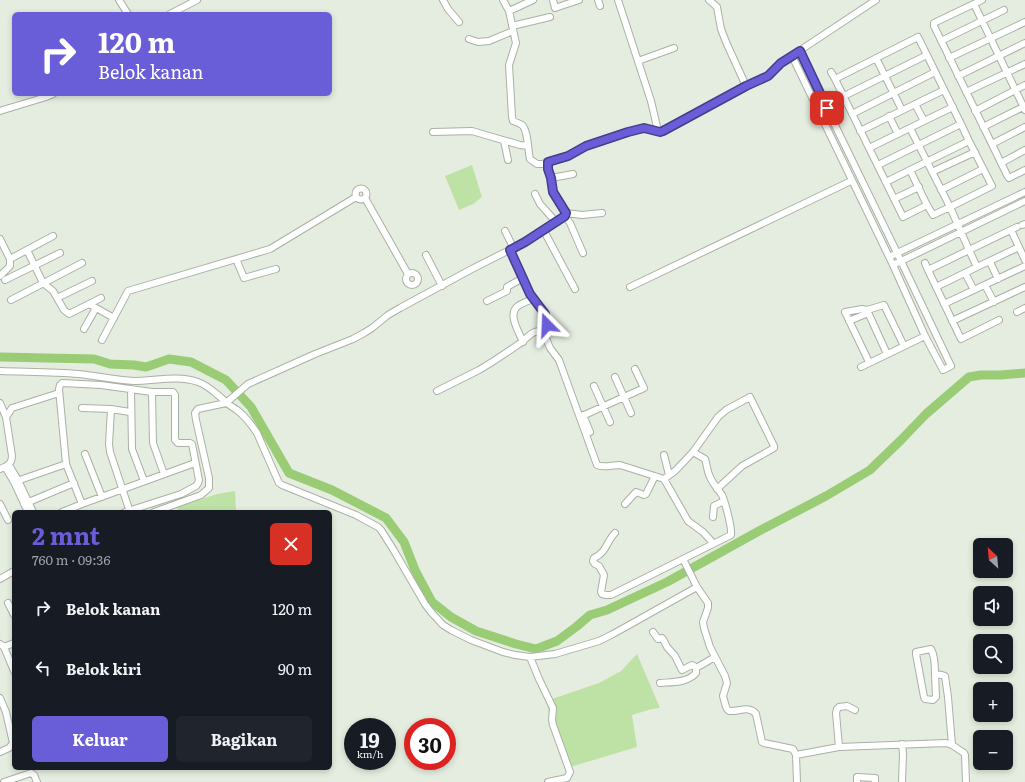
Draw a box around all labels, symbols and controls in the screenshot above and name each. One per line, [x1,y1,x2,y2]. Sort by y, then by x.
text: 120 m [98,20,175,62]
icon: right [32,28,84,80]
text: Belok kanan [98,58,203,85]
pin [810,91,844,125]
icon: arrive [816,97,838,119]
position arrow [526,304,568,346]
text: 2 mnt [32,517,100,552]
button: close [270,523,312,565]
north arrow [973,538,1013,578]
map controls [973,538,1013,770]
text: 760 m · 09:36 [32,550,110,569]
button: sound [973,586,1013,626]
icon: right [32,597,54,619]
text: Belok kanan [66,597,160,620]
text: 120 m [272,597,312,620]
button: search [973,634,1013,674]
icon: left [32,657,54,679]
text: Belok kiri [66,657,142,680]
text: 90 m [278,657,312,680]
button: + [973,682,1013,722]
button: Keluar [32,716,168,762]
button: Bagikan [176,716,312,762]
speed limit sign: 30 [404,718,456,770]
text: 19 [360,724,380,754]
button: − [973,730,1013,770]
text: km/h [357,746,383,761]

